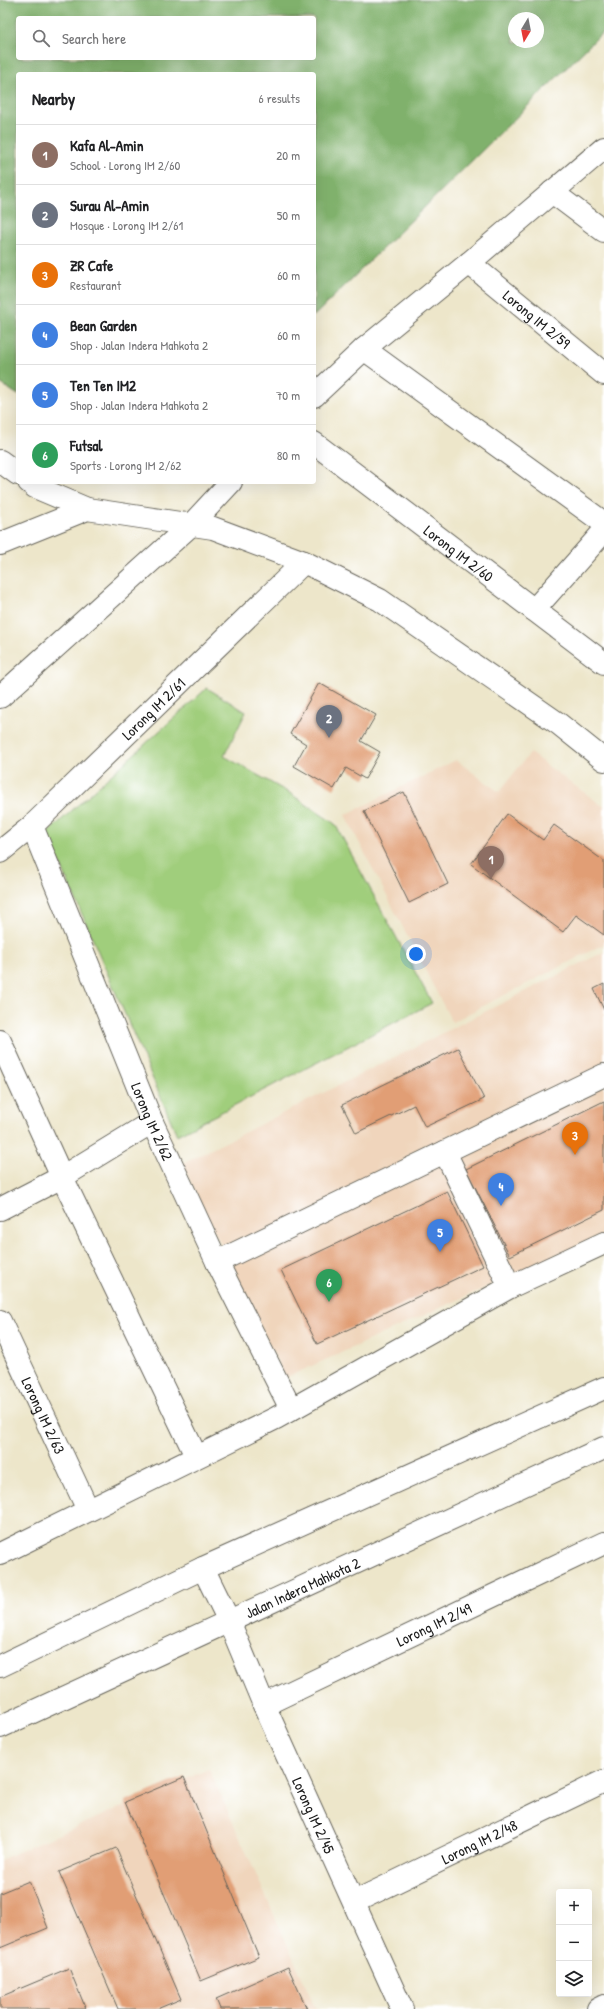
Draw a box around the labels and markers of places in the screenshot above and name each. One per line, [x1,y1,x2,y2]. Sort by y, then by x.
pin: 2 [316,705,342,738]
pin: 1 [478,846,504,879]
pin: 3 [562,1122,588,1155]
pin: 4 [488,1173,514,1206]
pin: 5 [427,1219,453,1252]
pin: 6 [316,1269,342,1302]

